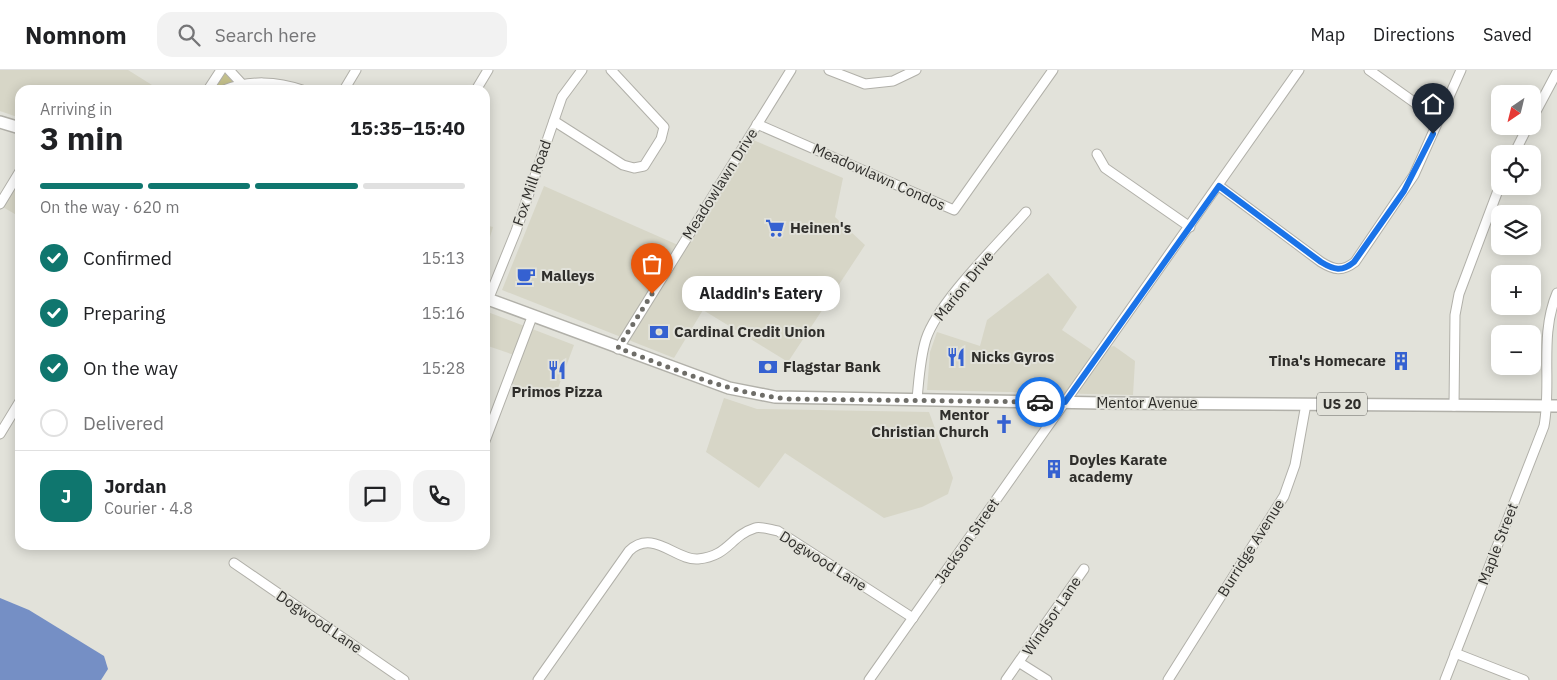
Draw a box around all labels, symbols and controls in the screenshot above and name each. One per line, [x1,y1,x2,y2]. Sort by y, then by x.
search box [157,12,507,57]
text: Nomnom [25,19,127,51]
icon: search [175,21,203,49]
text: Search here [215,23,317,47]
text: Map [1310,23,1345,46]
text: Directions [1373,23,1455,46]
text: Saved [1483,23,1532,46]
pin [1412,83,1454,134]
north arrow [1491,85,1541,135]
map controls [1491,85,1541,375]
icon: home [1419,90,1447,118]
text: Arriving in [40,99,112,119]
text: 15:35–15:40 [350,116,465,140]
text: 3 min [40,117,124,159]
street label: Meadowlawn Drive [678,125,761,243]
street label: Fox Mill Road [508,137,555,228]
street label: Meadowlawn Condos [810,139,949,214]
button: locate [1491,145,1541,195]
text: On the way · 620 m [40,197,179,217]
button: layers [1491,205,1541,255]
supermarket icon: Heinen's [764,217,786,239]
place label: Heinen's [790,218,852,237]
pin [631,243,673,294]
icon: check [40,244,68,272]
text: Confirmed [83,246,172,270]
street label: Marion Drive [930,247,998,325]
text: 15:13 [422,248,465,268]
icon: bag [638,250,666,278]
cafe icon: Malleys [515,265,537,287]
button: + [1491,265,1541,315]
place label: Malleys [541,266,595,285]
callout: Aladdin's Eatery [682,276,840,312]
text: Aladdin's Eatery [699,283,823,303]
icon: check [40,299,68,327]
text: Preparing [83,301,165,325]
text: 15:16 [422,303,465,323]
bank icon: Cardinal Credit Union [648,321,670,343]
place label: Cardinal Credit Union [674,322,825,341]
button: − [1491,325,1541,375]
restaurant icon: Nicks Gyros [945,346,967,368]
place label: Nicks Gyros [971,347,1055,366]
building icon: Tina's Homecare [1390,350,1412,372]
place label: Tina's Homecare [1269,351,1386,370]
icon: check [40,354,68,382]
text: On the way [83,356,178,380]
bank icon: Flagstar Bank [757,356,779,378]
place label: Flagstar Bank [783,357,881,376]
text: 15:28 [422,358,465,378]
restaurant icon: Primos Pizza [546,359,568,381]
courier [1015,377,1065,427]
place label: Primos Pizza [511,382,603,401]
icon: car [1026,388,1054,416]
road number: US 20 [1317,392,1367,416]
street label: Mentor Avenue [1096,393,1198,412]
place label: Mentor Christian Church [871,405,989,441]
text: Delivered [83,411,164,435]
church icon: Mentor Christian Church [993,413,1015,435]
place label: Doyles Karate academy [1069,450,1167,486]
building icon: Doyles Karate academy [1043,458,1065,480]
button: chat [349,470,401,522]
button: phone [413,470,465,522]
text: Jordan [104,474,167,498]
text: J [61,484,71,508]
street label: Jackson Street [930,494,1003,587]
street label: Burridge Avenue [1213,495,1288,600]
text: Courier · 4.8 [104,498,193,518]
street label: Maple Street [1473,500,1522,587]
street label: Dogwood Lane [776,526,870,595]
street label: Windsor Lane [1018,573,1085,659]
street label: Dogwood Lane [273,586,366,657]

